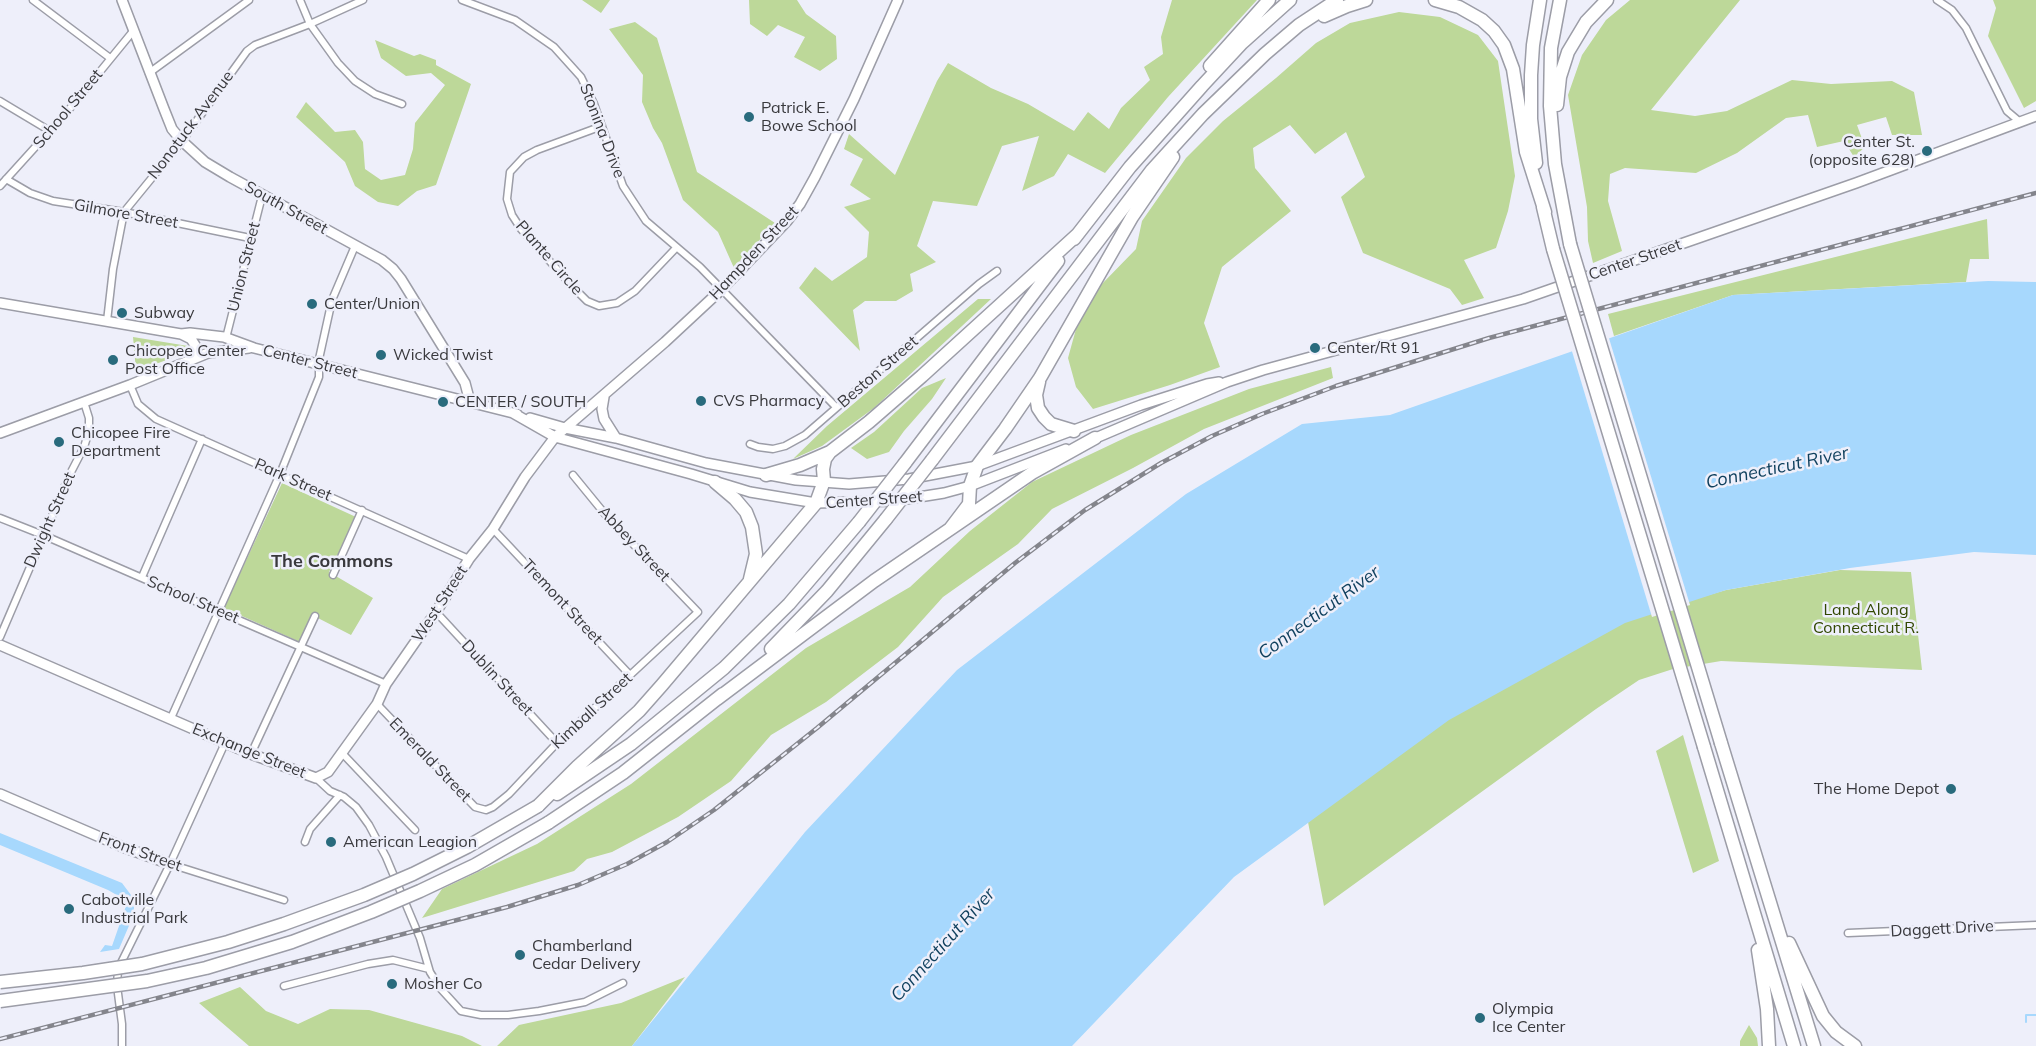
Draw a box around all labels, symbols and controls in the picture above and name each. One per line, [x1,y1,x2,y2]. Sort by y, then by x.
street label: School Street [29,65,107,153]
street label: Nonotuck Avenue [144,67,238,183]
street label: Stonina Drive [575,81,629,181]
place label: Patrick E. Bowe School [761,98,857,136]
marker: Patrick E. Bowe School [742,110,756,124]
place label: Center St. (opposite 628) [1809,132,1915,170]
marker: Center St. (opposite 628) [1920,144,1934,158]
street label: South Street [241,177,331,239]
street label: Gilmore Street [72,195,180,233]
street label: Hampden Street [706,202,802,304]
street label: Plante Circle [511,217,587,299]
street label: Union Street [224,220,264,314]
street label: Center Street [1586,235,1684,285]
place label: Center/Union [324,294,420,314]
marker: Center/Union [305,297,319,311]
place label: Subway [134,303,194,323]
marker: Subway [115,306,129,320]
street label: Beston Street [834,332,922,412]
place label: Center/Rt 91 [1327,338,1420,358]
place label: Chicopee Center Post Office [125,341,246,379]
street label: Center Street [261,341,359,383]
marker: Center/Rt 91 [1308,341,1322,355]
place label: Wicked Twist [393,345,493,365]
marker: Wicked Twist [374,348,388,362]
marker: Chicopee Center Post Office [106,353,120,367]
place label: CVS Pharmacy [713,391,824,411]
place label: CENTER / SOUTH [455,392,586,412]
marker: CVS Pharmacy [694,394,708,408]
marker: CENTER / SOUTH [436,395,450,409]
place label: Chicopee Fire Department [71,423,170,461]
marker: Chicopee Fire Department [52,435,66,449]
water label: Connecticut River [1704,442,1850,494]
street label: Park Street [252,455,334,505]
street label: Dwight Street [20,469,80,571]
street label: Center Street [825,487,923,513]
street label: Abbey Street [594,502,674,586]
district label: The Commons [271,551,393,573]
street label: Tremont Street [518,555,606,649]
street label: West Street [408,562,472,646]
water label: Connecticut River [1254,562,1384,664]
street label: School Street [144,572,242,628]
park label: Land Along Connecticut R. [1813,600,1919,638]
street label: Dublin Street [457,636,537,720]
street label: Kimball Street [548,669,636,753]
street label: Emerald Street [385,714,475,806]
street label: Exchange Street [189,719,309,783]
place label: The Home Depot [1814,779,1939,799]
marker: The Home Depot [1944,782,1958,796]
street label: Front Street [96,828,184,876]
place label: American Leagion [343,832,477,852]
marker: American Leagion [324,835,338,849]
water label: Connecticut River [886,884,1000,1006]
place label: Cabotville Industrial Park [81,890,188,928]
marker: Cabotville Industrial Park [62,902,76,916]
street label: Daggett Drive [1890,917,1994,941]
place label: Chamberland Cedar Delivery [532,936,640,974]
marker: Chamberland Cedar Delivery [513,948,527,962]
place label: Mosher Co [404,974,482,994]
marker: Mosher Co [385,977,399,991]
place label: Olympia Ice Center [1492,999,1565,1037]
marker: Olympia Ice Center [1473,1011,1487,1025]

